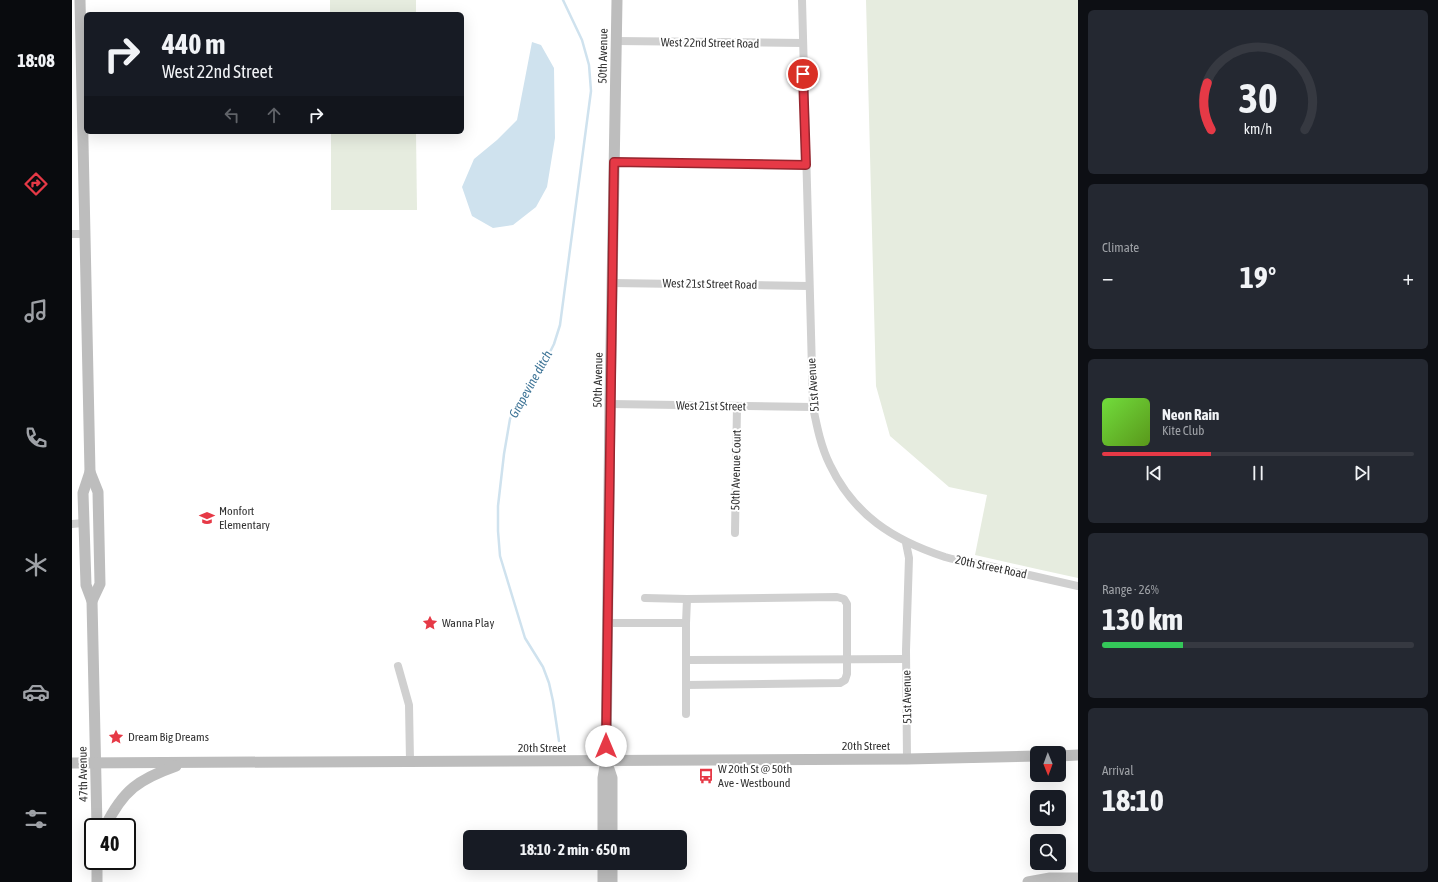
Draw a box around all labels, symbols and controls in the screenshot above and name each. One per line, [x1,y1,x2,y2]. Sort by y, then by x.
icon: right [96,28,148,80]
text: 440 m [162,28,225,60]
street label: 50th Avenue [596,28,610,84]
street label: West 22nd Street Road [661,35,759,51]
text: 18:08 [17,50,55,71]
pin [786,57,820,91]
text: West 22nd Street [162,61,273,82]
icon: arrive [792,63,814,85]
text: 30 [1238,74,1278,122]
icon: left [221,104,243,126]
icon: ahead [263,104,285,126]
icon: right [305,104,327,126]
text: km/h [1244,121,1272,137]
icon: directions [22,170,50,198]
text: Climate [1102,240,1139,255]
text: 19° [1240,260,1276,294]
text: − [1102,264,1113,290]
text: + [1403,264,1414,290]
street label: West 21st Street Road [663,276,757,292]
icon: music [22,297,50,325]
water label: Grapevine ditch [506,347,555,420]
street label: 50th Avenue [591,352,605,408]
street label: 51st Avenue [804,358,822,412]
street label: West 21st Street [676,398,747,414]
text: Neon Rain [1162,406,1219,423]
text: Kite Club [1162,423,1204,438]
icon: phone [22,424,50,452]
street label: 50th Avenue Court [728,429,744,511]
icon: previous [1143,462,1165,484]
icon: pause [1247,462,1269,484]
icon: next [1351,462,1373,484]
place label: Monfort Elementary [219,504,270,532]
school or university icon: Monfort Elementary [198,509,216,527]
icon: climate [22,551,50,579]
street label: 20th Street Road [954,553,1028,581]
text: Range · 26% [1102,582,1159,597]
text: 130 km [1102,602,1183,636]
place icon: Wanna Play [421,614,439,632]
place label: Wanna Play [442,616,494,630]
street label: 51st Avenue [900,670,914,724]
icon: car [22,678,50,706]
position arrow [585,725,627,767]
place icon: Dream Big Dreams [107,728,125,746]
place label: Dream Big Dreams [128,730,209,744]
street label: 20th Street [842,739,891,753]
street label: 20th Street [518,741,567,755]
street label: 47th Avenue [76,746,90,802]
north arrow [1030,746,1066,782]
map controls [1030,746,1066,870]
place label: W 20th St @ 50th Ave - Westbound [718,762,792,790]
text: Arrival [1102,763,1134,778]
bus stop icon: W 20th St @ 50th Ave - Westbound [697,767,715,785]
text: 18:10 [1102,783,1164,817]
button: sound [1030,790,1066,826]
icon: filters [22,805,50,833]
speed limit sign: 40 [84,818,136,870]
button: search [1030,834,1066,870]
text: 18:10 · 2 min · 650 m [520,841,630,858]

